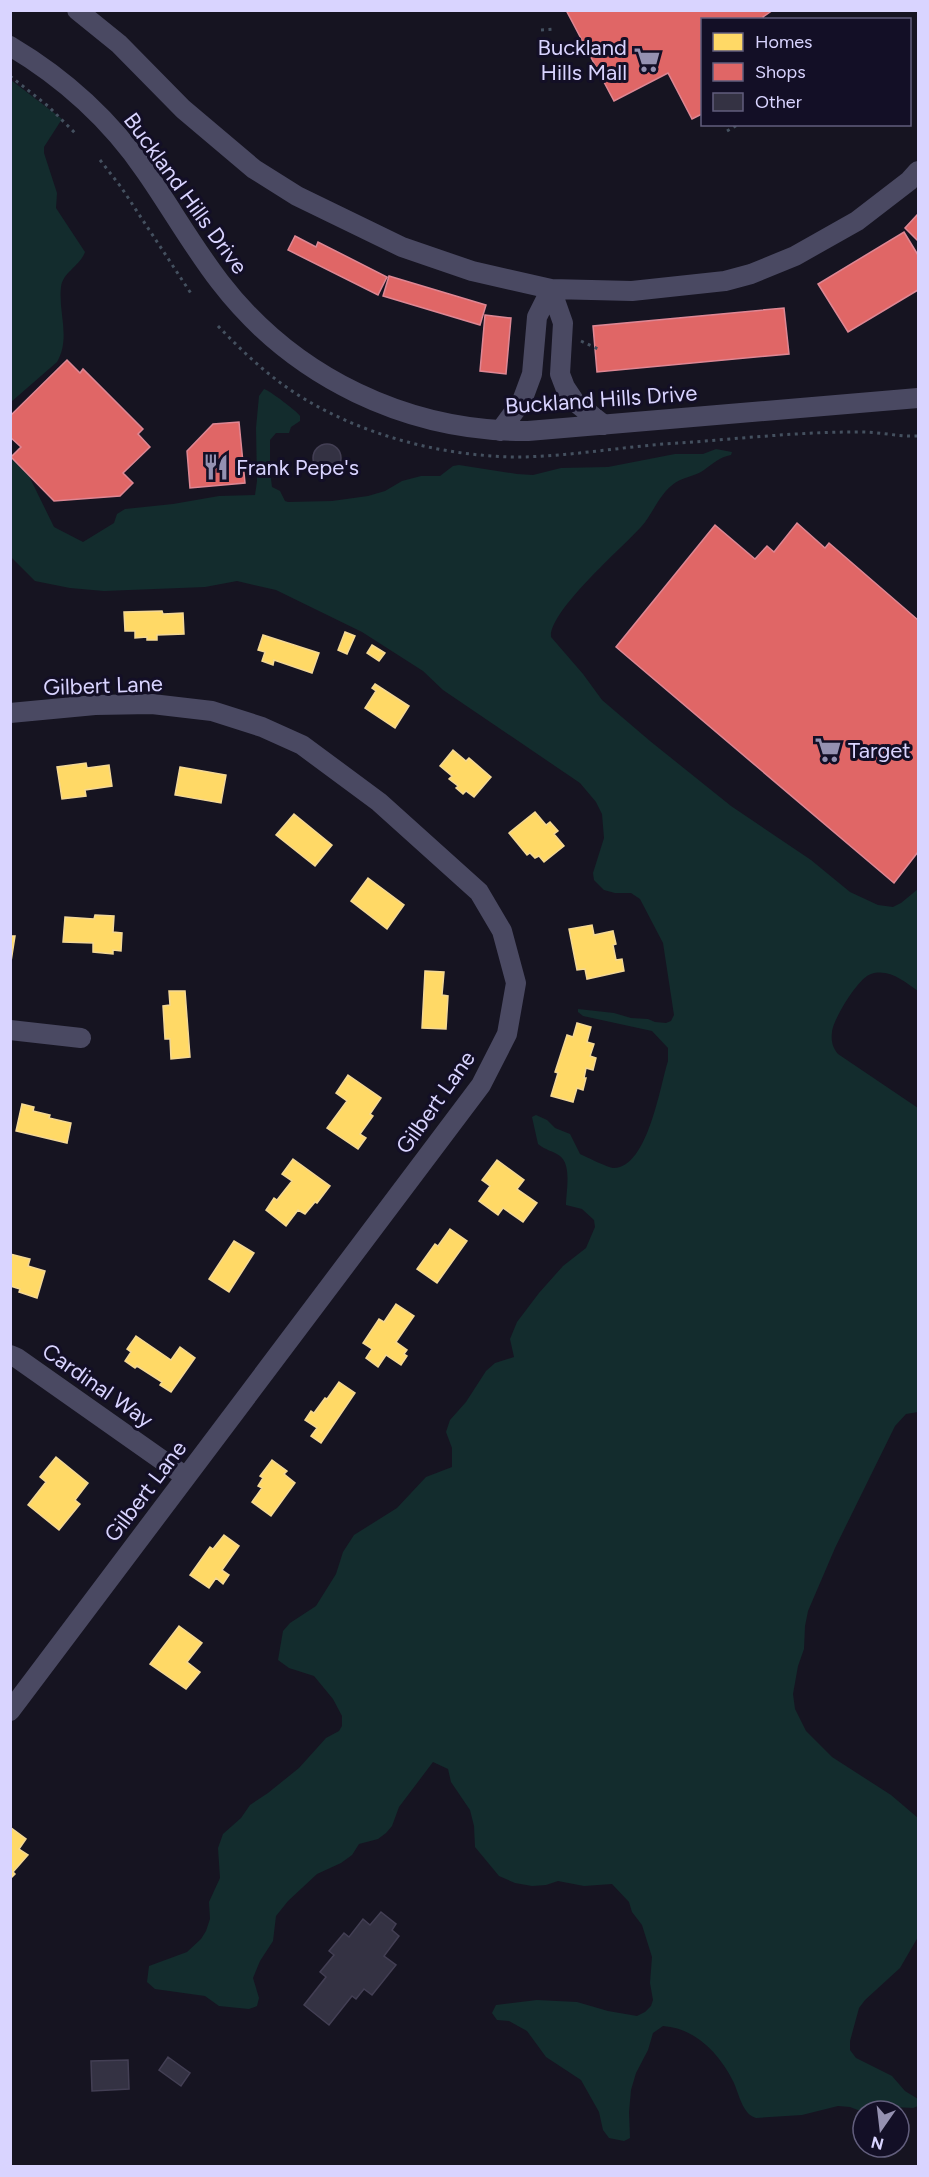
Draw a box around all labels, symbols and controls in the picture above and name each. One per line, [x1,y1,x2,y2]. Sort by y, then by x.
legend [701,18,911,126]
text: Homes [755,31,813,53]
place label: Buckland Hills Mall [537,34,627,86]
supermarket icon: Buckland Hills Mall [632,45,662,75]
text: Shops [755,61,806,83]
text: Other [755,91,802,113]
street label: Buckland Hills Drive [118,107,253,279]
street label: Buckland Hills Drive [504,379,698,420]
restaurant icon: Frank Pepe's [201,452,231,482]
place label: Frank Pepe's [236,454,359,481]
street label: Gilbert Lane [43,670,163,701]
supermarket icon: Target [813,735,843,765]
place label: Target [848,737,911,764]
street label: Gilbert Lane [390,1046,481,1159]
street label: Cardinal Way [37,1337,159,1434]
street label: Gilbert Lane [99,1435,192,1547]
north arrow [851,2099,911,2159]
text: N [869,2132,886,2154]

